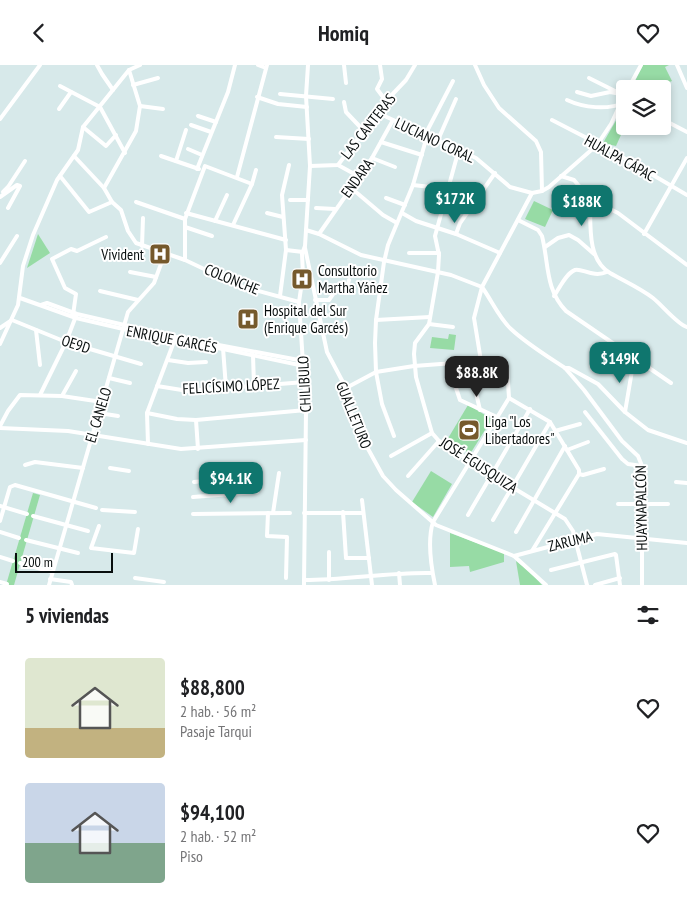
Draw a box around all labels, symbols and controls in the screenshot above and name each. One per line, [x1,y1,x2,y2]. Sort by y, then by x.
icon: back [25,19,53,47]
text: Homiq [318,19,369,47]
icon: heart [634,19,662,47]
map controls [616,80,671,135]
button: layers [616,80,671,135]
street label: LAS CANTERAS [336,89,400,163]
street label: LUCIANO CORAL [392,113,479,167]
street label: HUALPA CÁPAC [581,131,659,185]
street label: ENDARA [337,154,378,201]
pin: $172K [420,181,490,224]
pin: $188K [547,185,617,227]
text: $172K [436,188,474,208]
text: $188K [563,191,601,211]
hospital icon: Vivident [148,242,172,266]
place label: Vivident [100,245,144,264]
street label: COLONCHE [202,259,262,299]
place label: Consultorio Martha Yáñez [318,261,388,297]
hospital icon: Consultorio Martha Yáñez [290,267,314,291]
place label: Hospital del Sur (Enrique Garcés) [264,301,348,337]
hospital icon: Hospital del Sur (Enrique Garcés) [236,307,260,331]
street label: ENRIQUE GARCÉS [125,321,219,357]
street label: OE9D [59,330,93,358]
pin: $149K [585,341,655,384]
text: $149K [601,348,639,368]
street label: CHILIBULO [293,355,315,413]
pin: $88.8K [436,355,518,398]
text: $88.8K [456,362,498,382]
street label: FELICÍSIMO LÓPEZ [182,374,280,398]
street label: GUALLETURO [332,379,376,451]
street label: EL CANELO [81,385,115,445]
place label: Liga "Los Libertadores" [485,412,554,448]
sports icon: Liga "Los Libertadores" [457,418,481,442]
street label: JOSÉ EGUSQUIZA [436,432,522,498]
pin: $94.1K [190,461,272,504]
street label: HUAYNAPALCÓN [631,465,651,551]
text: $94.1K [210,468,252,488]
street label: ZARUMA [546,526,595,556]
scale bar [15,550,112,573]
text: 200 m [22,553,53,571]
icon: filters [634,601,662,629]
text: 5 viviendas [25,602,109,629]
text: $88,800 [180,674,245,701]
icon: home [65,678,125,738]
icon: heart [634,694,662,722]
text: 2 hab. · 56 m² [180,701,256,721]
text: Pasaje Tarqui [180,721,252,741]
text: $94,100 [180,799,245,826]
icon: home [65,803,125,863]
icon: heart [634,819,662,847]
text: 2 hab. · 52 m² [180,826,256,846]
text: Piso [180,846,203,866]

